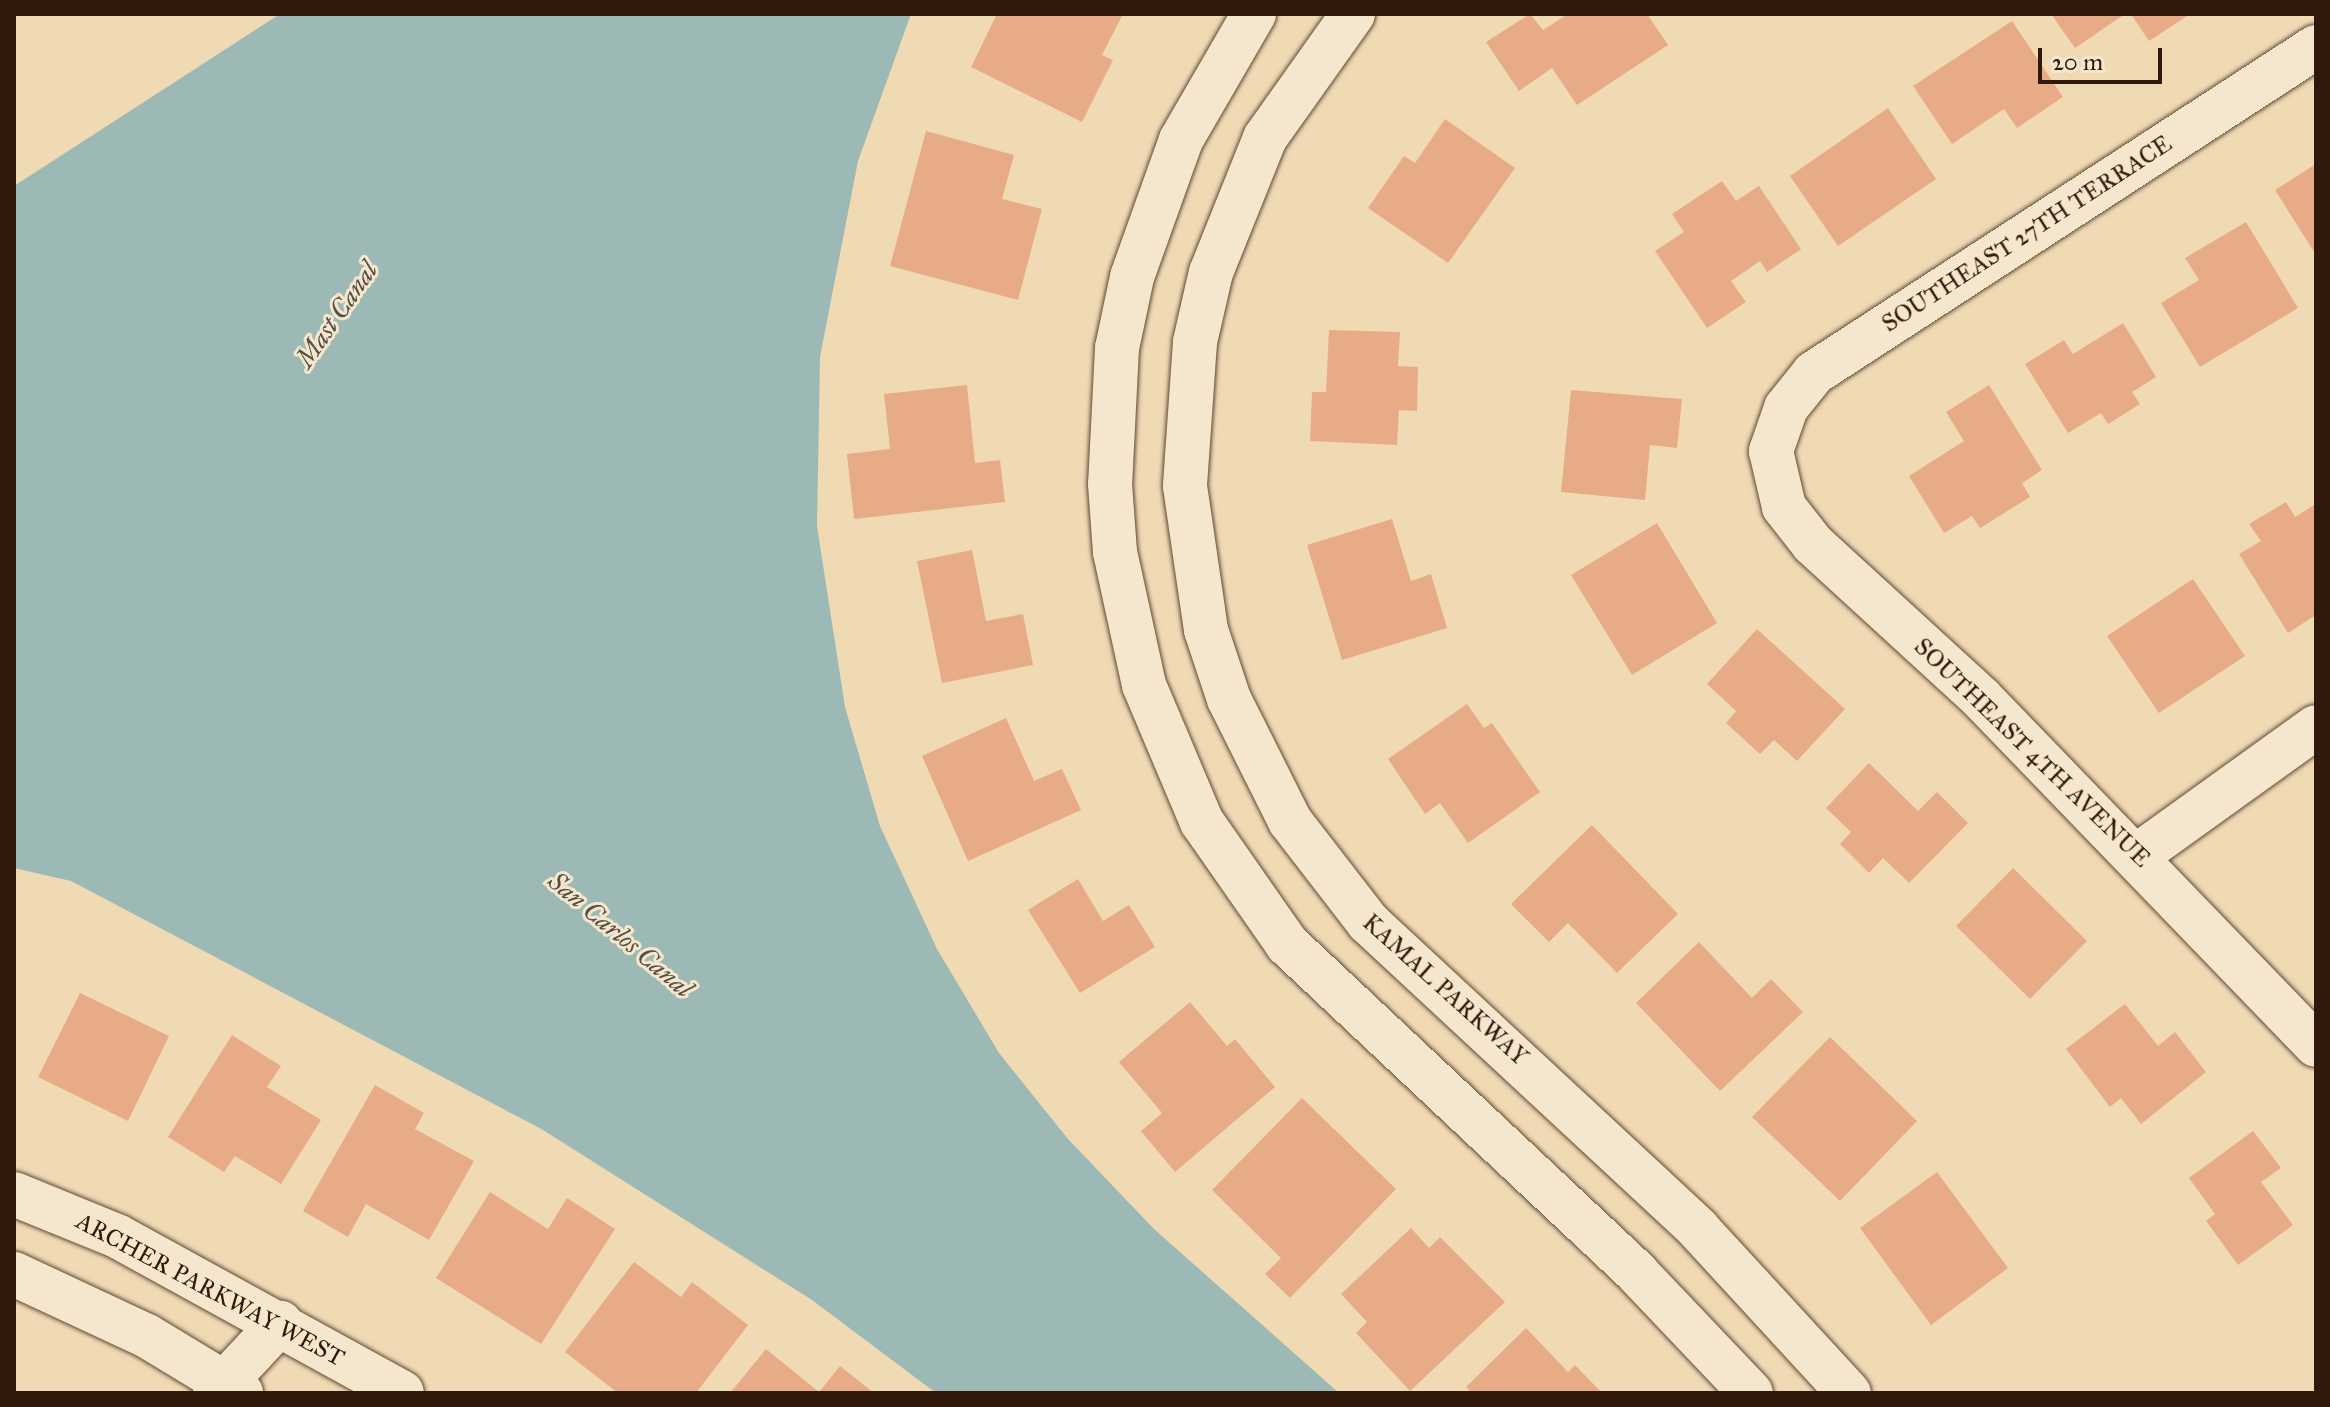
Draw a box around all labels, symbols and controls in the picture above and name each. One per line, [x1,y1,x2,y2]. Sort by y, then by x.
scale bar [2042,32,2166,82]
text: 20 m [2052,47,2103,77]
street label: SOUTHEAST 27TH TERRACE [1877,129,2177,339]
water label: Mast Canal [289,256,385,374]
street label: SOUTHEAST 4TH AVENUE [1908,632,2156,874]
water label: San Carlos Canal [542,866,698,1004]
street label: KAMAL PARKWAY [1356,908,1534,1072]
street label: ARCHER PARKWAY WEST [71,1207,349,1373]

